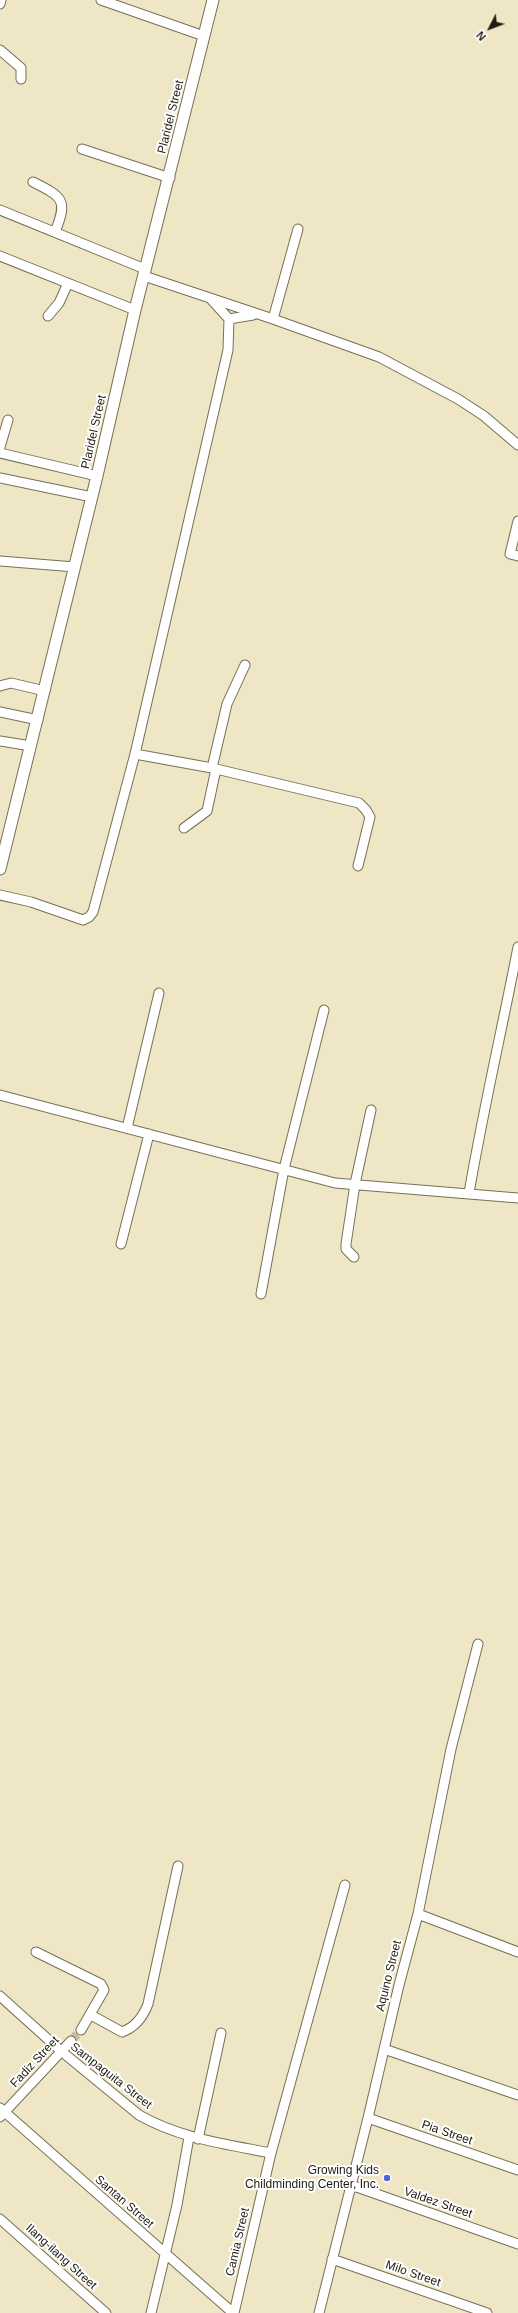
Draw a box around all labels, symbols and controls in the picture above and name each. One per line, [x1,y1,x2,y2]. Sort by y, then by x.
north arrow [470,8,510,48]
text: N [474,29,488,43]
street label: Plaridel Street [155,79,187,155]
street label: Plaridel Street [79,394,109,470]
street label: Aquino Street [373,1939,405,2013]
street label: Fadiz Street [8,2033,62,2091]
street label: Sampaguita Street [67,2040,155,2112]
street label: Pia Street [420,2118,474,2148]
place label: Growing Kids Childminding Center, Inc. [245,2164,379,2192]
street label: Santan Street [92,2172,156,2232]
marker: Growing Kids Childminding Center, Inc. [382,2173,392,2183]
street label: Valdez Street [402,2185,474,2221]
street label: Camia Street [223,2206,253,2278]
street label: Ilang-ilang Street [22,2221,100,2293]
street label: Milo Street [384,2258,442,2290]

